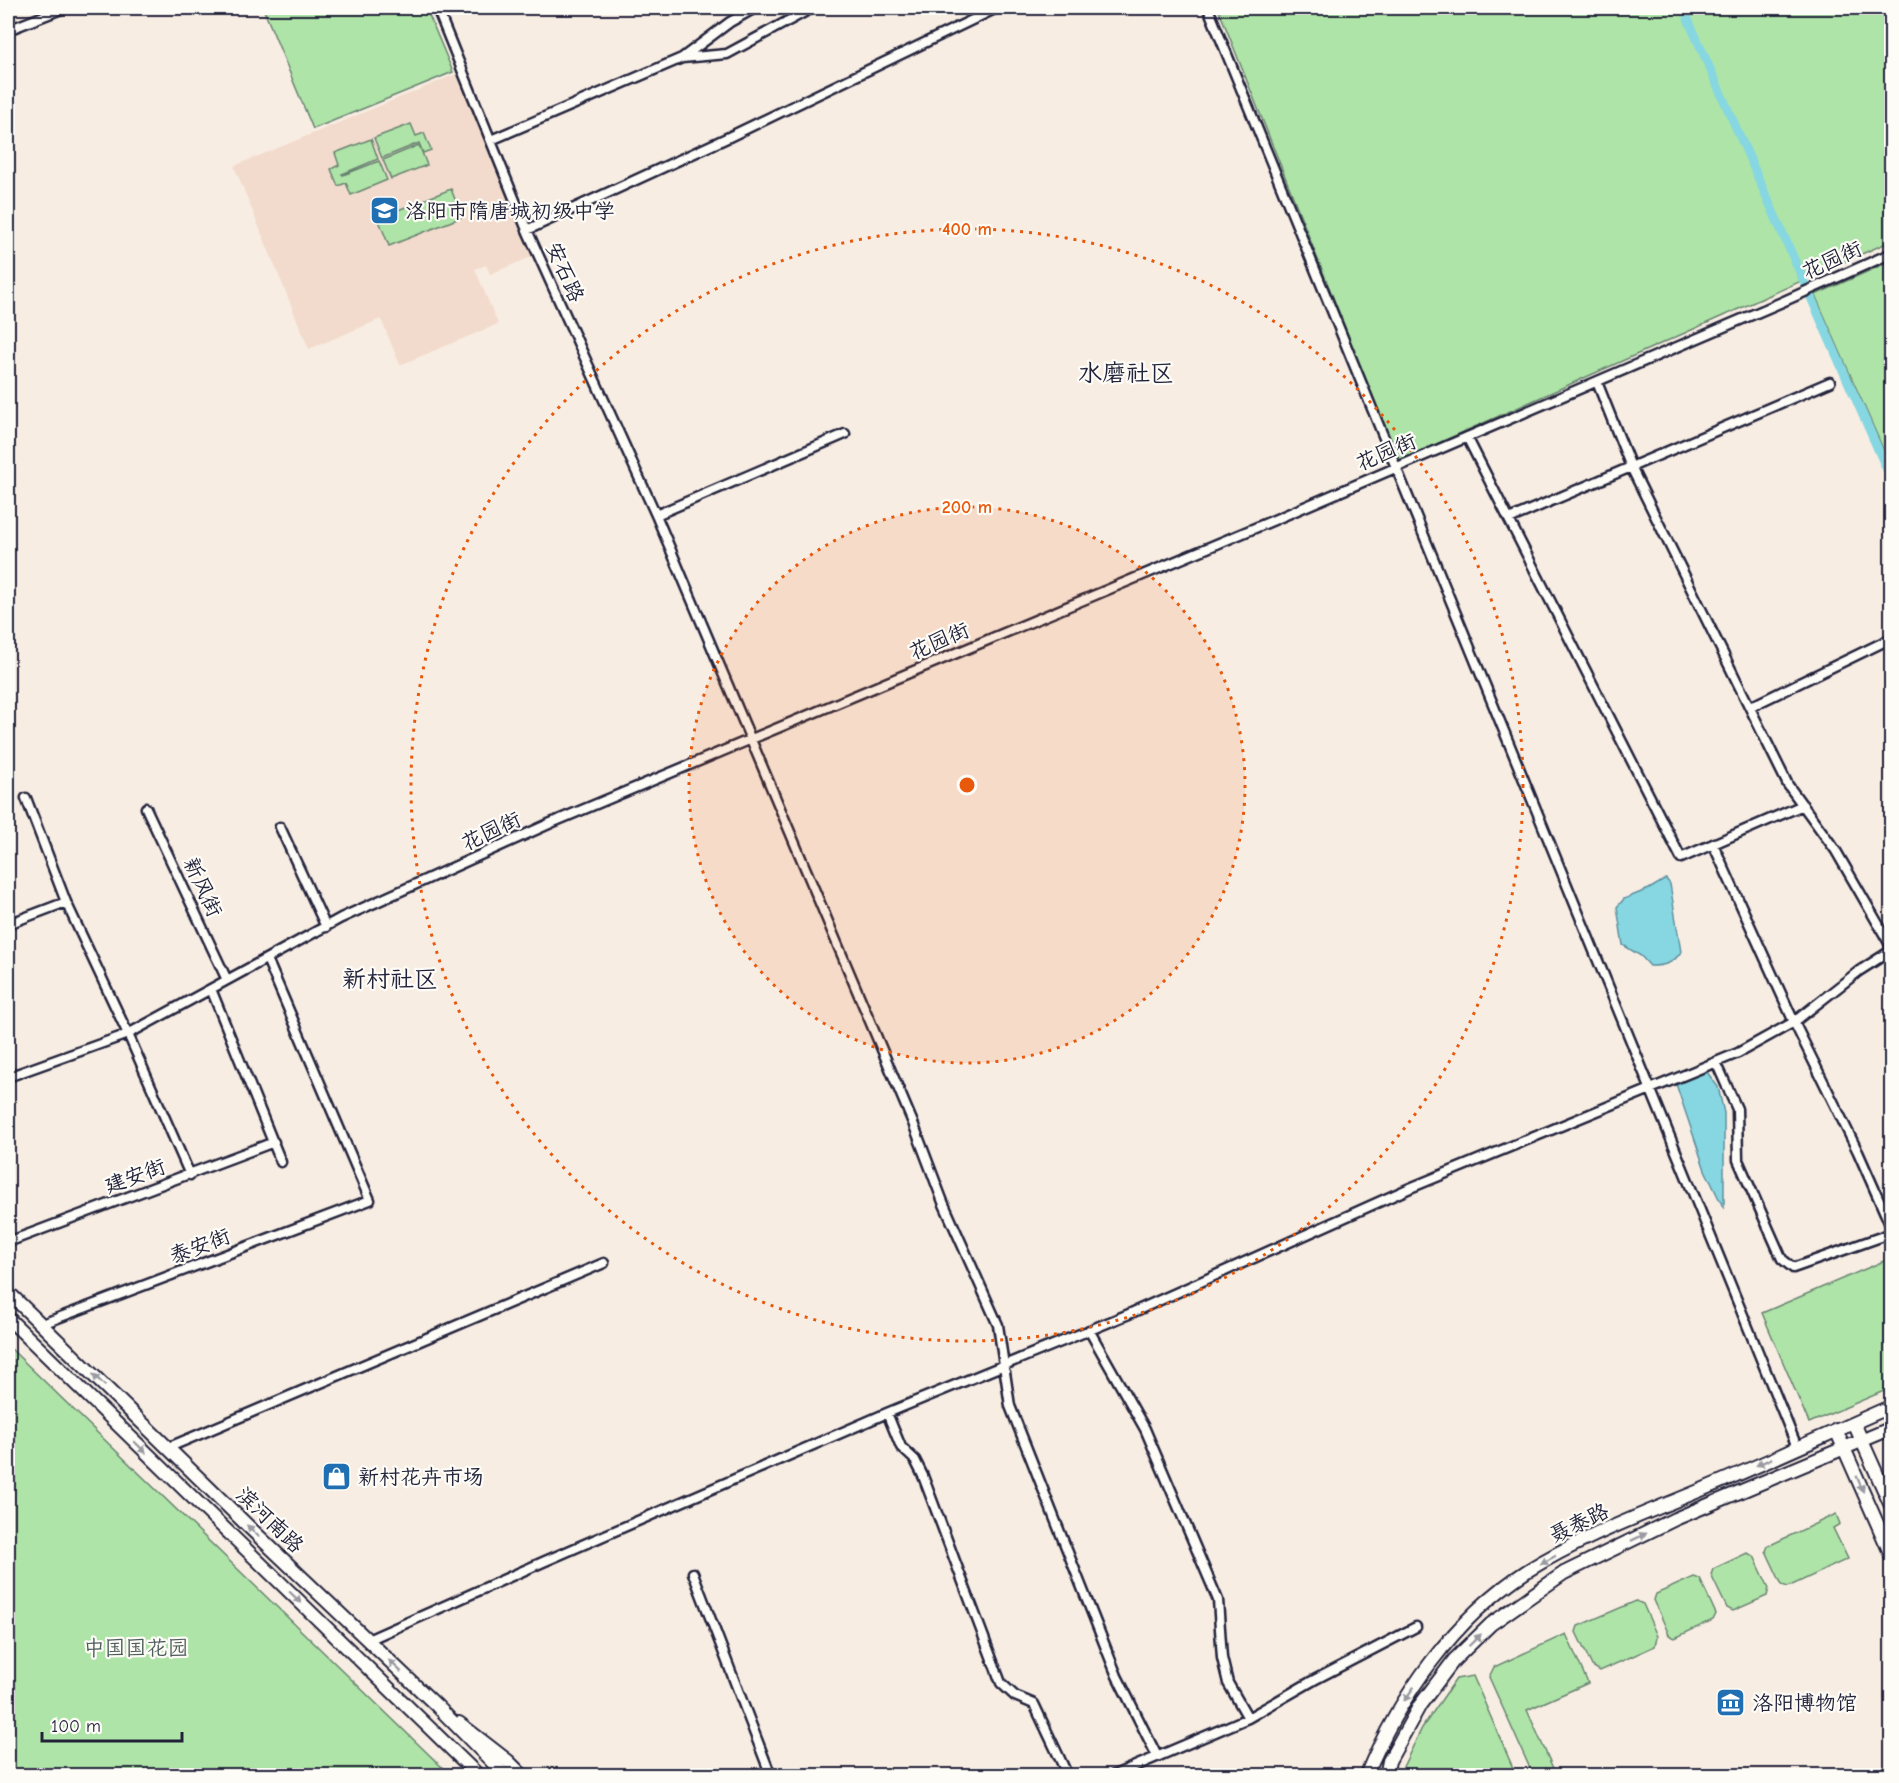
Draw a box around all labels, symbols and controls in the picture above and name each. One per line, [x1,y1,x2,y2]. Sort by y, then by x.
school or university icon: 洛阳市隋唐城初级中学 [368,195,400,227]
place label: 洛阳市隋唐城初级中学 [405,199,615,223]
text: 400 m [942,219,992,240]
street label: 花园街 [1798,236,1866,284]
street label: 安石路 [541,238,589,306]
district label: 水磨社区 [1078,359,1174,387]
street label: 花园街 [1352,429,1420,475]
text: 200 m [942,497,992,518]
street label: 花园街 [905,618,973,664]
centre of rings [957,775,977,795]
street label: 花园街 [457,807,525,855]
street label: 新风街 [179,853,227,921]
district label: 新村社区 [342,965,438,993]
street label: 建安街 [101,1154,169,1198]
street label: 泰安街 [166,1224,234,1268]
one-way arrow [92,1373,107,1387]
one-way arrow [133,1439,147,1453]
one-way arrow [1755,1458,1772,1467]
shop icon: 新村花卉市场 [321,1461,353,1493]
place label: 新村花卉市场 [358,1465,484,1489]
one-way arrow [1856,1475,1865,1493]
street label: 滨河南路 [231,1482,309,1558]
street label: 聂泰路 [1545,1498,1613,1548]
one-way arrow [246,1524,261,1538]
one-way arrow [1630,1532,1647,1542]
one-way arrow [1539,1555,1556,1565]
one-way arrow [288,1590,302,1604]
one-way arrow [1467,1634,1481,1648]
park label: 中国国花园 [84,1636,189,1660]
one-way arrow [388,1659,402,1673]
one-way arrow [1403,1686,1415,1702]
museum icon: 洛阳博物馆 [1715,1687,1747,1719]
place label: 洛阳博物馆 [1752,1691,1857,1715]
scale bar [42,1705,182,1743]
text: 100 m [51,1716,101,1737]

